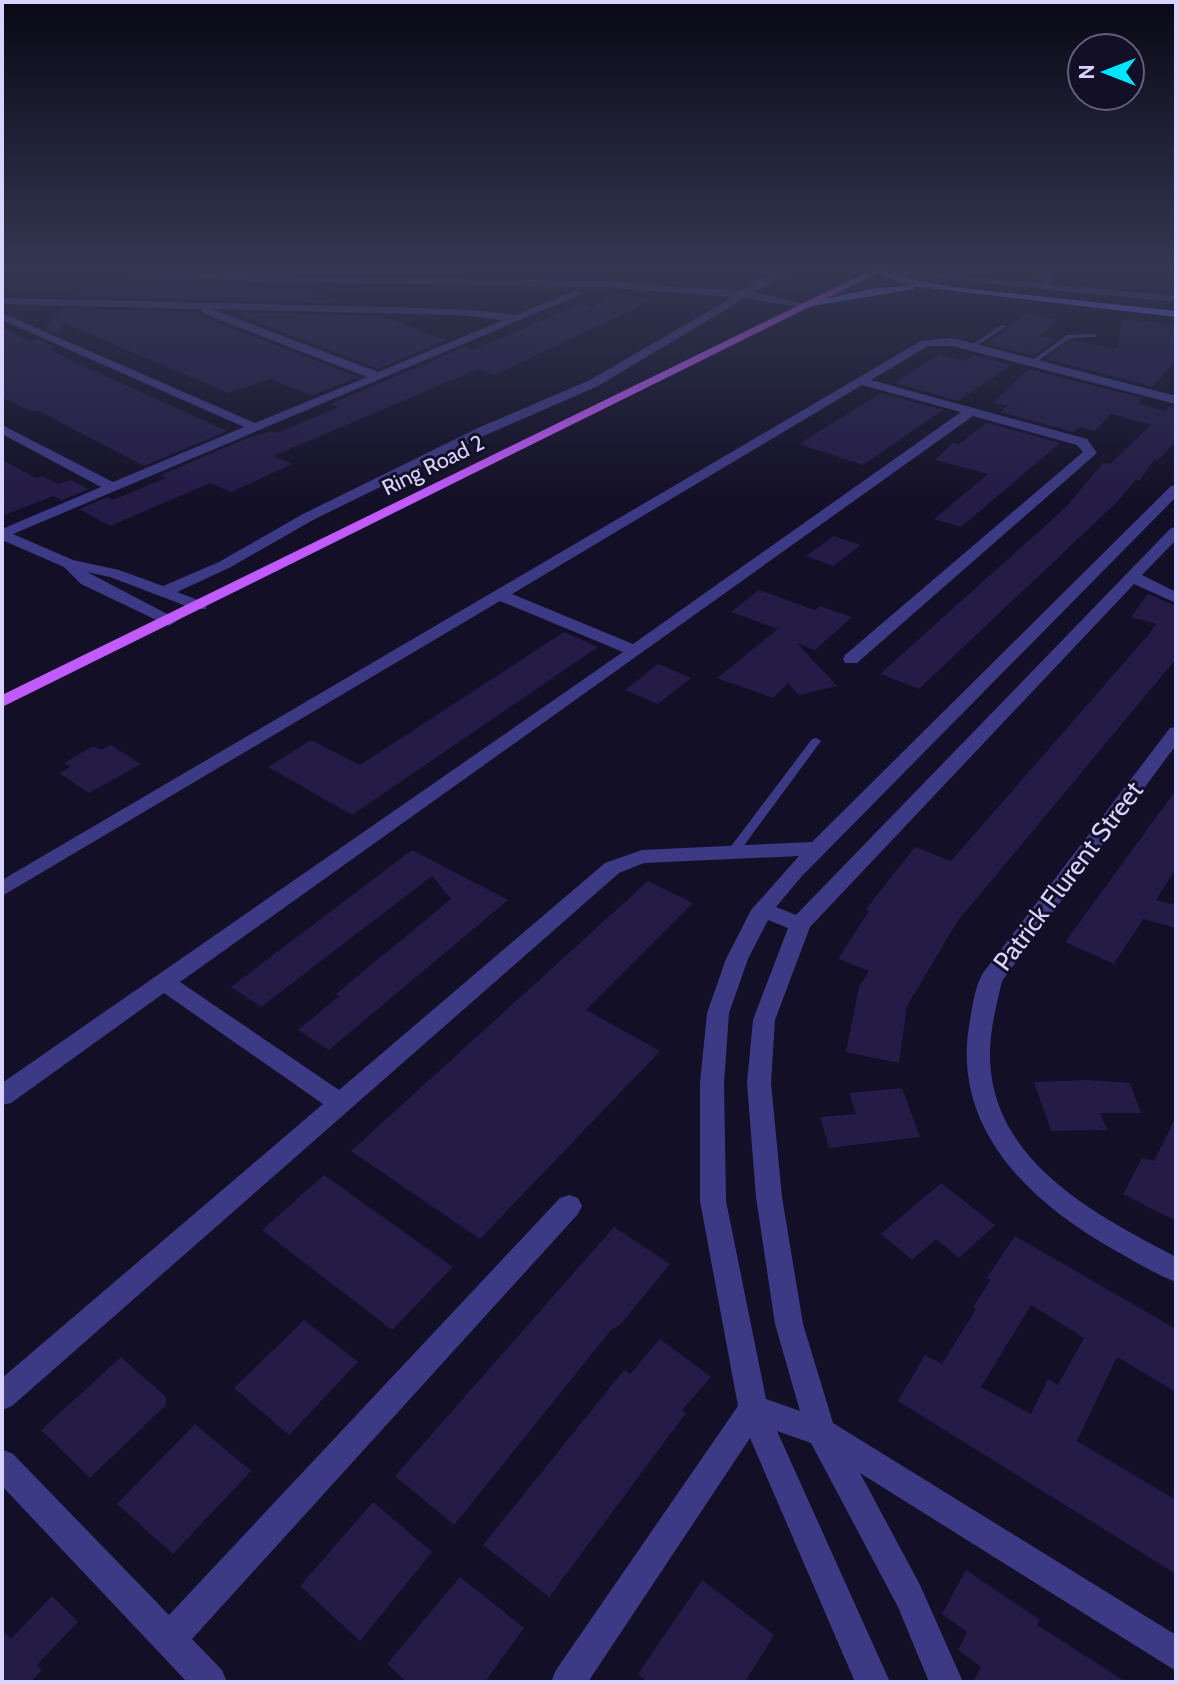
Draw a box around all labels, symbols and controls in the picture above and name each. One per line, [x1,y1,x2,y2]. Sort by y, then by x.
north arrow [1066,32,1146,112]
text: N [1073,64,1100,80]
street label: Ring Road 2 [378,429,488,501]
street label: Patrick Flurent Street [986,775,1150,977]

